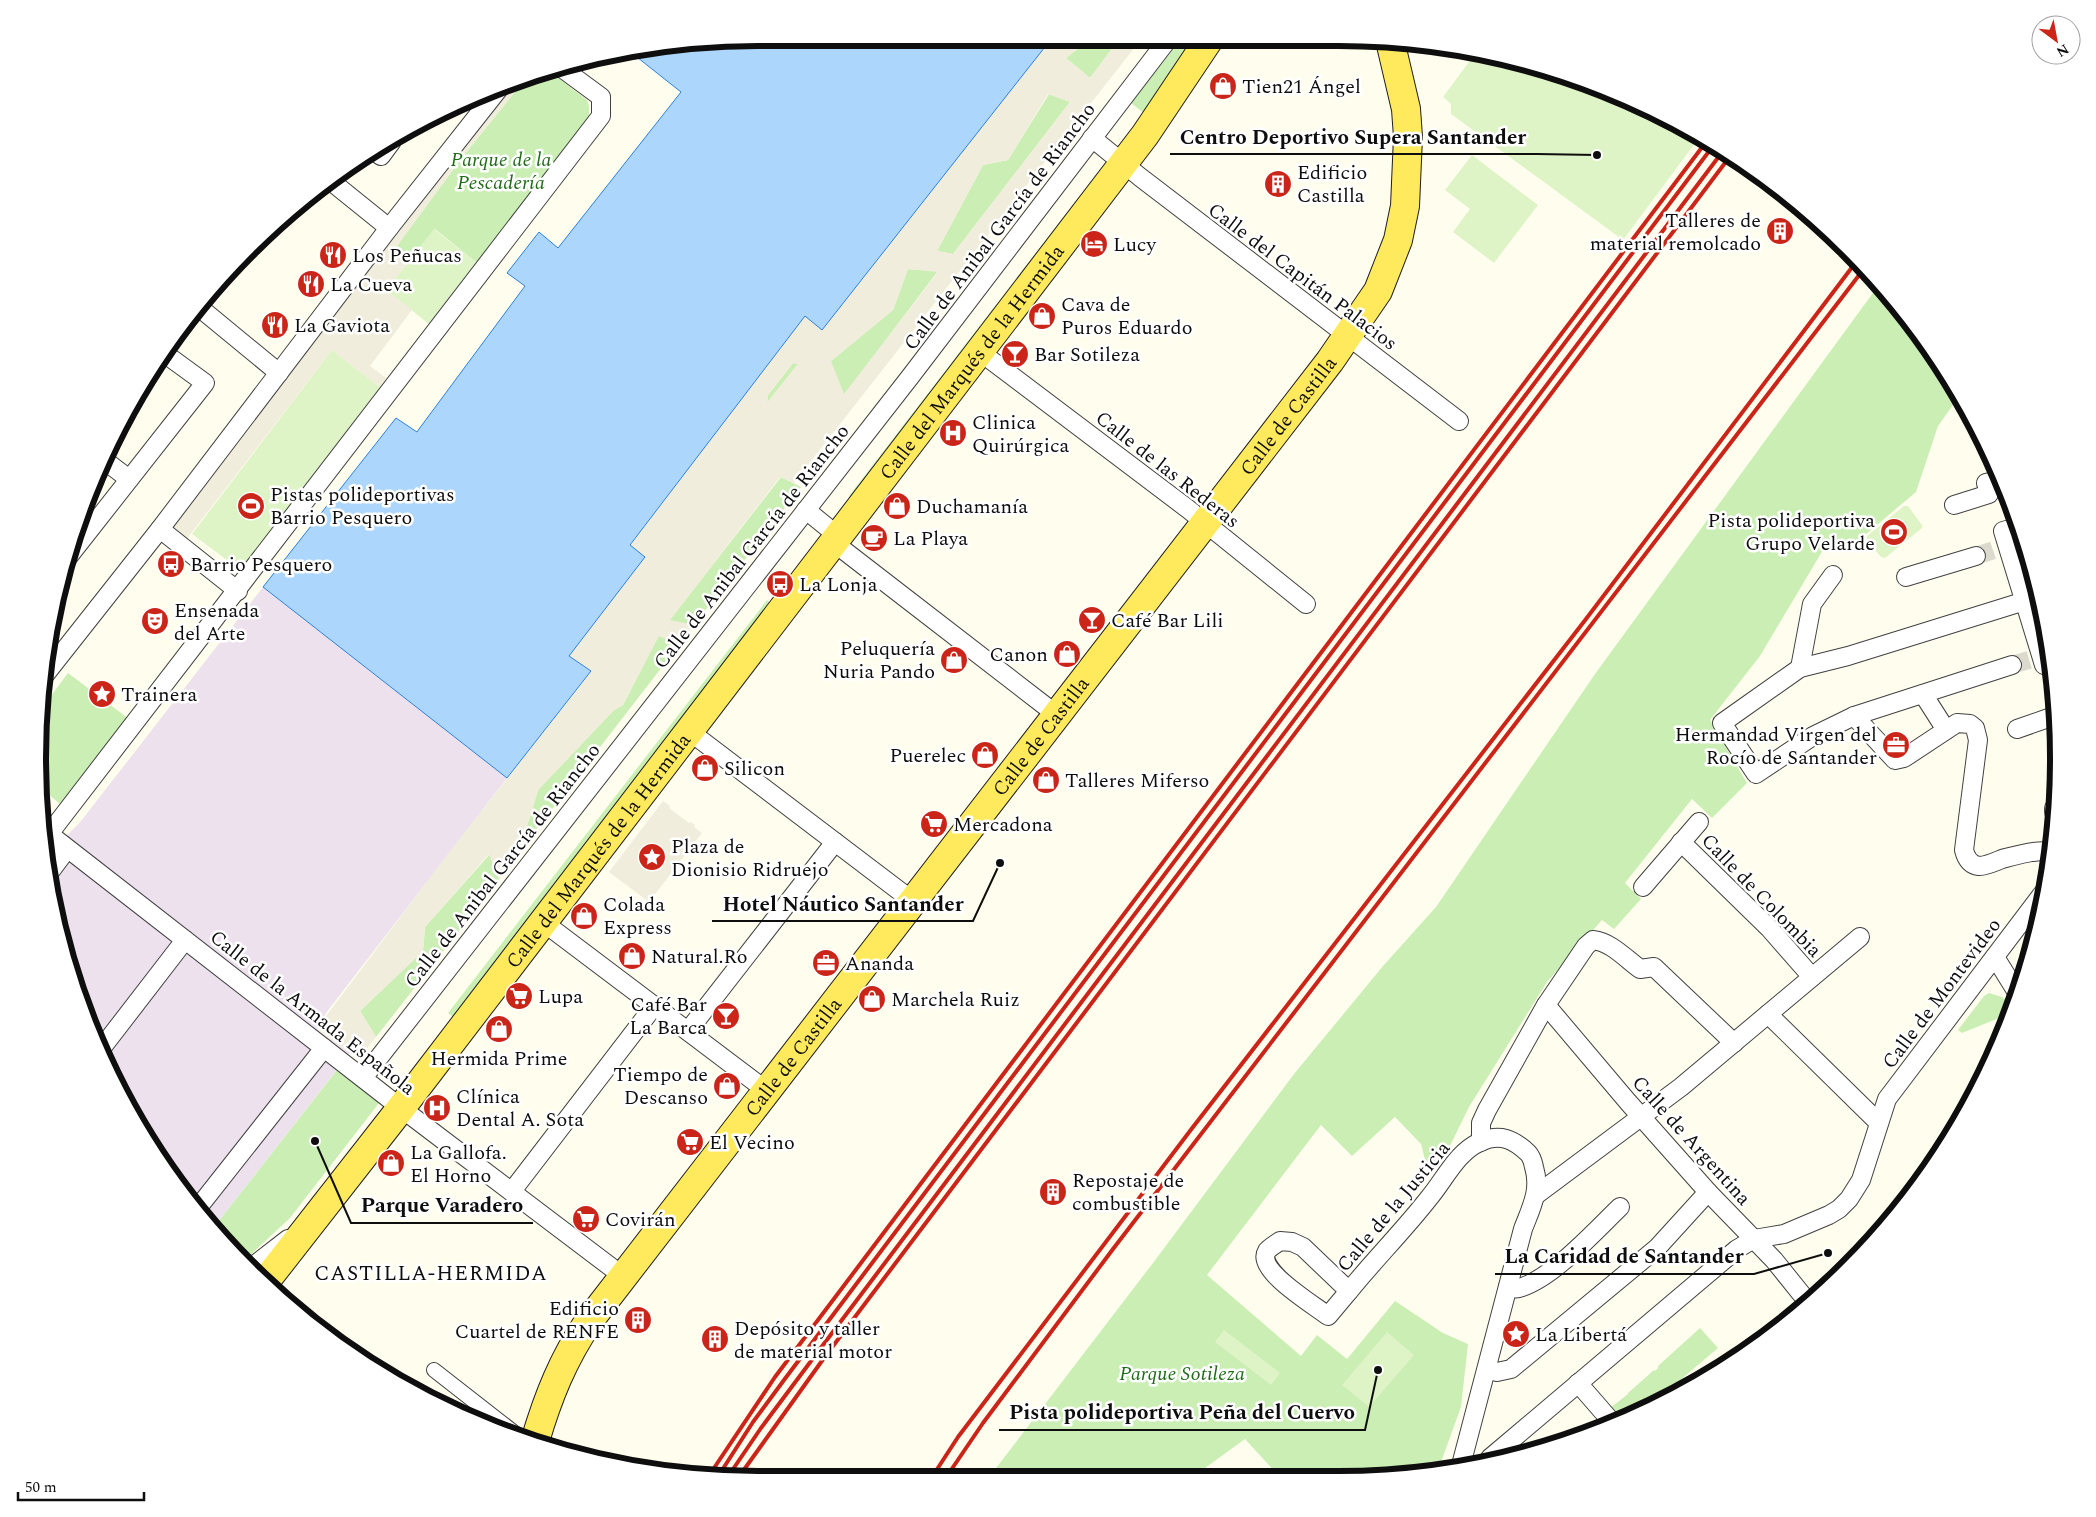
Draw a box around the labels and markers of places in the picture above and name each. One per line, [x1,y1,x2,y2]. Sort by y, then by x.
shop icon: Tien21 Ángel [1208,71,1238,101]
place label: Tien21 Ángel [1242,72,1361,102]
callout: Centro Deportivo Supera Santander [1170,118,1537,154]
place label: Edificio Castilla [1297,158,1367,211]
building icon: Edificio Castilla [1263,169,1293,199]
place label: Talleres de material remolcado [1590,206,1761,259]
building icon: Talleres de material remolcado [1765,216,1795,246]
hotel icon: Lucy [1079,229,1109,259]
place label: Lucy [1113,230,1157,260]
restaurant icon: Los Peñucas [318,240,348,270]
place label: Los Peñucas [352,241,462,271]
restaurant icon: La Cueva [296,269,326,299]
place label: La Cueva [330,270,412,300]
place label: Cava de Puros Eduardo [1061,290,1193,343]
shop icon: Cava de Puros Eduardo [1027,301,1057,331]
restaurant icon: La Gaviota [260,310,290,340]
place label: La Gaviota [294,311,390,341]
bar icon: Bar Sotileza [1000,339,1030,369]
place label: Bar Sotileza [1034,340,1140,370]
place label: Clinica Quirúrgica [972,408,1069,461]
hospital icon: Clinica Quirúrgica [938,418,968,448]
place label: Pistas polideportivas Barrio Pesquero [270,480,455,533]
sports icon: Pistas polideportivas Barrio Pesquero [236,491,266,521]
shop icon: Duchamanía [882,491,912,521]
place label: Duchamanía [916,492,1028,522]
place label: Pista polideportiva Grupo Velarde [1708,506,1875,559]
sports icon: Pista polideportiva Grupo Velarde [1879,517,1909,547]
cafe icon: La Playa [859,523,889,553]
place label: La Playa [893,524,968,554]
bus stop icon: Barrio Pesquero [156,549,186,579]
place label: Barrio Pesquero [190,550,332,580]
bus stop icon: La Lonja [765,569,795,599]
place label: La Lonja [799,570,878,600]
place label: Ensenada del Arte [174,596,259,649]
bar icon: Café Bar Lili [1077,605,1107,635]
theatre icon: Ensenada del Arte [140,606,170,636]
place label: Café Bar Lili [1111,606,1224,636]
place label: Peluquería Nuria Pando [823,634,935,687]
shop icon: Canon [1052,639,1082,669]
place label: Canon [990,640,1048,670]
shop icon: Peluquería Nuria Pando [939,645,969,675]
place icon: Trainera [87,679,117,709]
place label: Trainera [121,680,198,710]
place label: Hermandad Virgen del Rocío de Santander [1675,720,1877,773]
office icon: Hermandad Virgen del Rocío de Santander [1881,730,1911,760]
shop icon: Puerelec [970,740,1000,770]
place label: Puerelec [890,741,966,771]
shop icon: Silicon [690,753,720,783]
place label: Silicon [724,754,785,784]
shop icon: Talleres Miferso [1031,765,1061,795]
place label: Talleres Miferso [1065,766,1209,796]
supermarket icon: Mercadona [919,809,949,839]
place label: Mercadona [953,810,1053,840]
place label: Plaza de Dionisio Ridruejo [671,832,829,885]
place icon: Plaza de Dionisio Ridruejo [637,842,667,872]
callout: Hotel Náutico Santander [712,885,973,921]
place label: Colada Express [603,890,672,943]
shop icon: Colada Express [569,901,599,931]
shop icon: Natural.Ro [617,941,647,971]
place label: Natural.Ro [651,942,748,972]
office icon: Ananda [811,948,841,978]
place label: Ananda [845,949,914,979]
supermarket icon: Lupa [504,981,534,1011]
place label: Lupa [538,982,583,1012]
shop icon: Marchela Ruiz [857,984,887,1014]
place label: Marchela Ruiz [891,985,1020,1015]
place label: Café Bar La Barca [629,990,707,1043]
bar icon: Café Bar La Barca [711,1001,741,1031]
shop icon: Hermida Prime [484,1014,514,1044]
place label: Hermida Prime [431,1044,567,1074]
place label: Tiempo de Descanso [613,1060,708,1113]
shop icon: Tiempo de Descanso [712,1071,742,1101]
place label: Clínica Dental A. Sota [456,1082,584,1135]
hospital icon: Clínica Dental A. Sota [422,1093,452,1123]
supermarket icon: El Vecino [675,1127,705,1157]
place label: El Vecino [709,1128,795,1158]
place label: La Gallofa. El Horno [410,1138,507,1191]
shop icon: La Gallofa. El Horno [376,1148,406,1178]
place label: Repostaje de combustible [1072,1166,1184,1219]
building icon: Repostaje de combustible [1038,1177,1068,1207]
callout: Parque Varadero [351,1187,533,1223]
supermarket icon: Covirán [571,1204,601,1234]
place label: Covirán [605,1205,676,1235]
callout: La Caridad de Santander [1495,1238,1754,1274]
place label: Edificio Cuartel de RENFE [455,1294,619,1347]
building icon: Edificio Cuartel de RENFE [623,1305,653,1335]
place label: Depósito y taller de material motor [734,1314,892,1367]
place icon: La Libertá [1501,1319,1531,1349]
place label: La Libertá [1535,1320,1627,1350]
building icon: Depósito y taller de material motor [700,1324,730,1354]
callout: Pista polideportiva Peña del Cuervo [999,1394,1365,1430]

